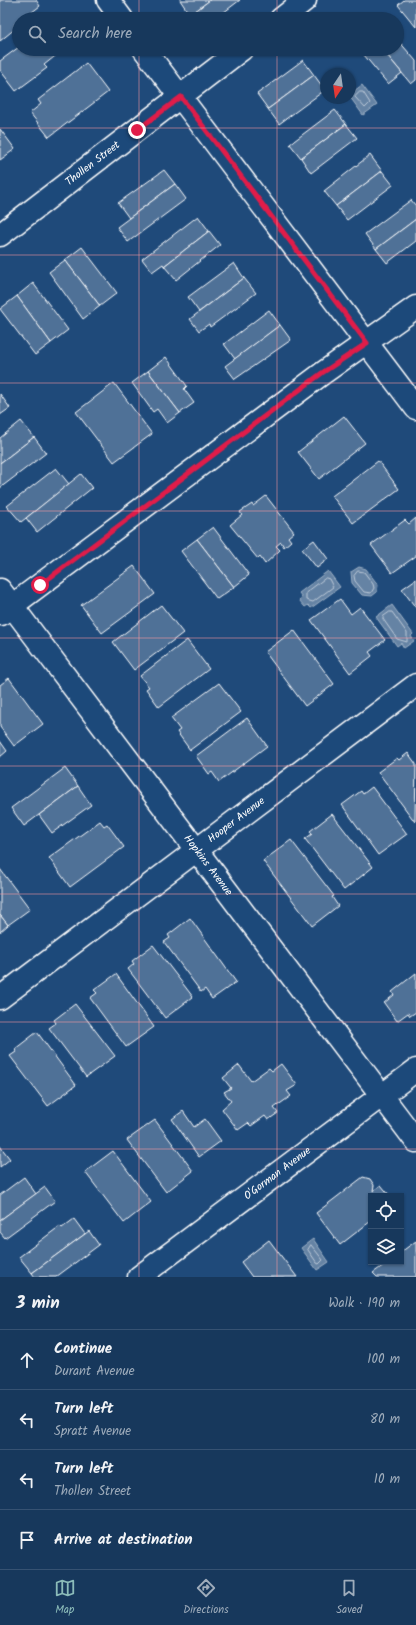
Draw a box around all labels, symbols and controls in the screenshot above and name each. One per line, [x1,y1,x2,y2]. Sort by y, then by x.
search box [12,12,404,56]
text: Search here [58,22,132,46]
icon: search [26,23,48,45]
north arrow [320,68,356,104]
route end [128,121,146,139]
street label: Thollen Street [61,136,125,191]
route start [31,576,49,594]
street label: Hooper Avenue [204,792,269,848]
street label: Hopkins Avenue [179,831,237,900]
street label: O'Gorman Avenue [240,1142,315,1205]
map controls [368,1193,404,1265]
button: locate [368,1193,404,1229]
button: layers [368,1229,404,1265]
text: 3 min [16,1290,60,1317]
text: Walk · 190 m [328,1293,400,1314]
text: Continue [54,1337,112,1361]
icon: ahead [16,1349,38,1371]
text: 100 m [367,1349,400,1370]
text: Durant Avenue [54,1361,134,1382]
text: Turn left [54,1397,114,1421]
icon: left [16,1409,38,1431]
text: 80 m [370,1409,400,1430]
text: Spratt Avenue [54,1421,131,1442]
text: Turn left [54,1457,114,1481]
icon: left [16,1469,38,1491]
text: 10 m [374,1469,400,1490]
text: Thollen Street [54,1481,131,1502]
text: Arrive at destination [54,1528,193,1552]
icon: arrive [16,1529,38,1551]
tab: Map [54,1577,76,1619]
tab: Directions [183,1577,229,1619]
tab: Saved [336,1577,362,1619]

